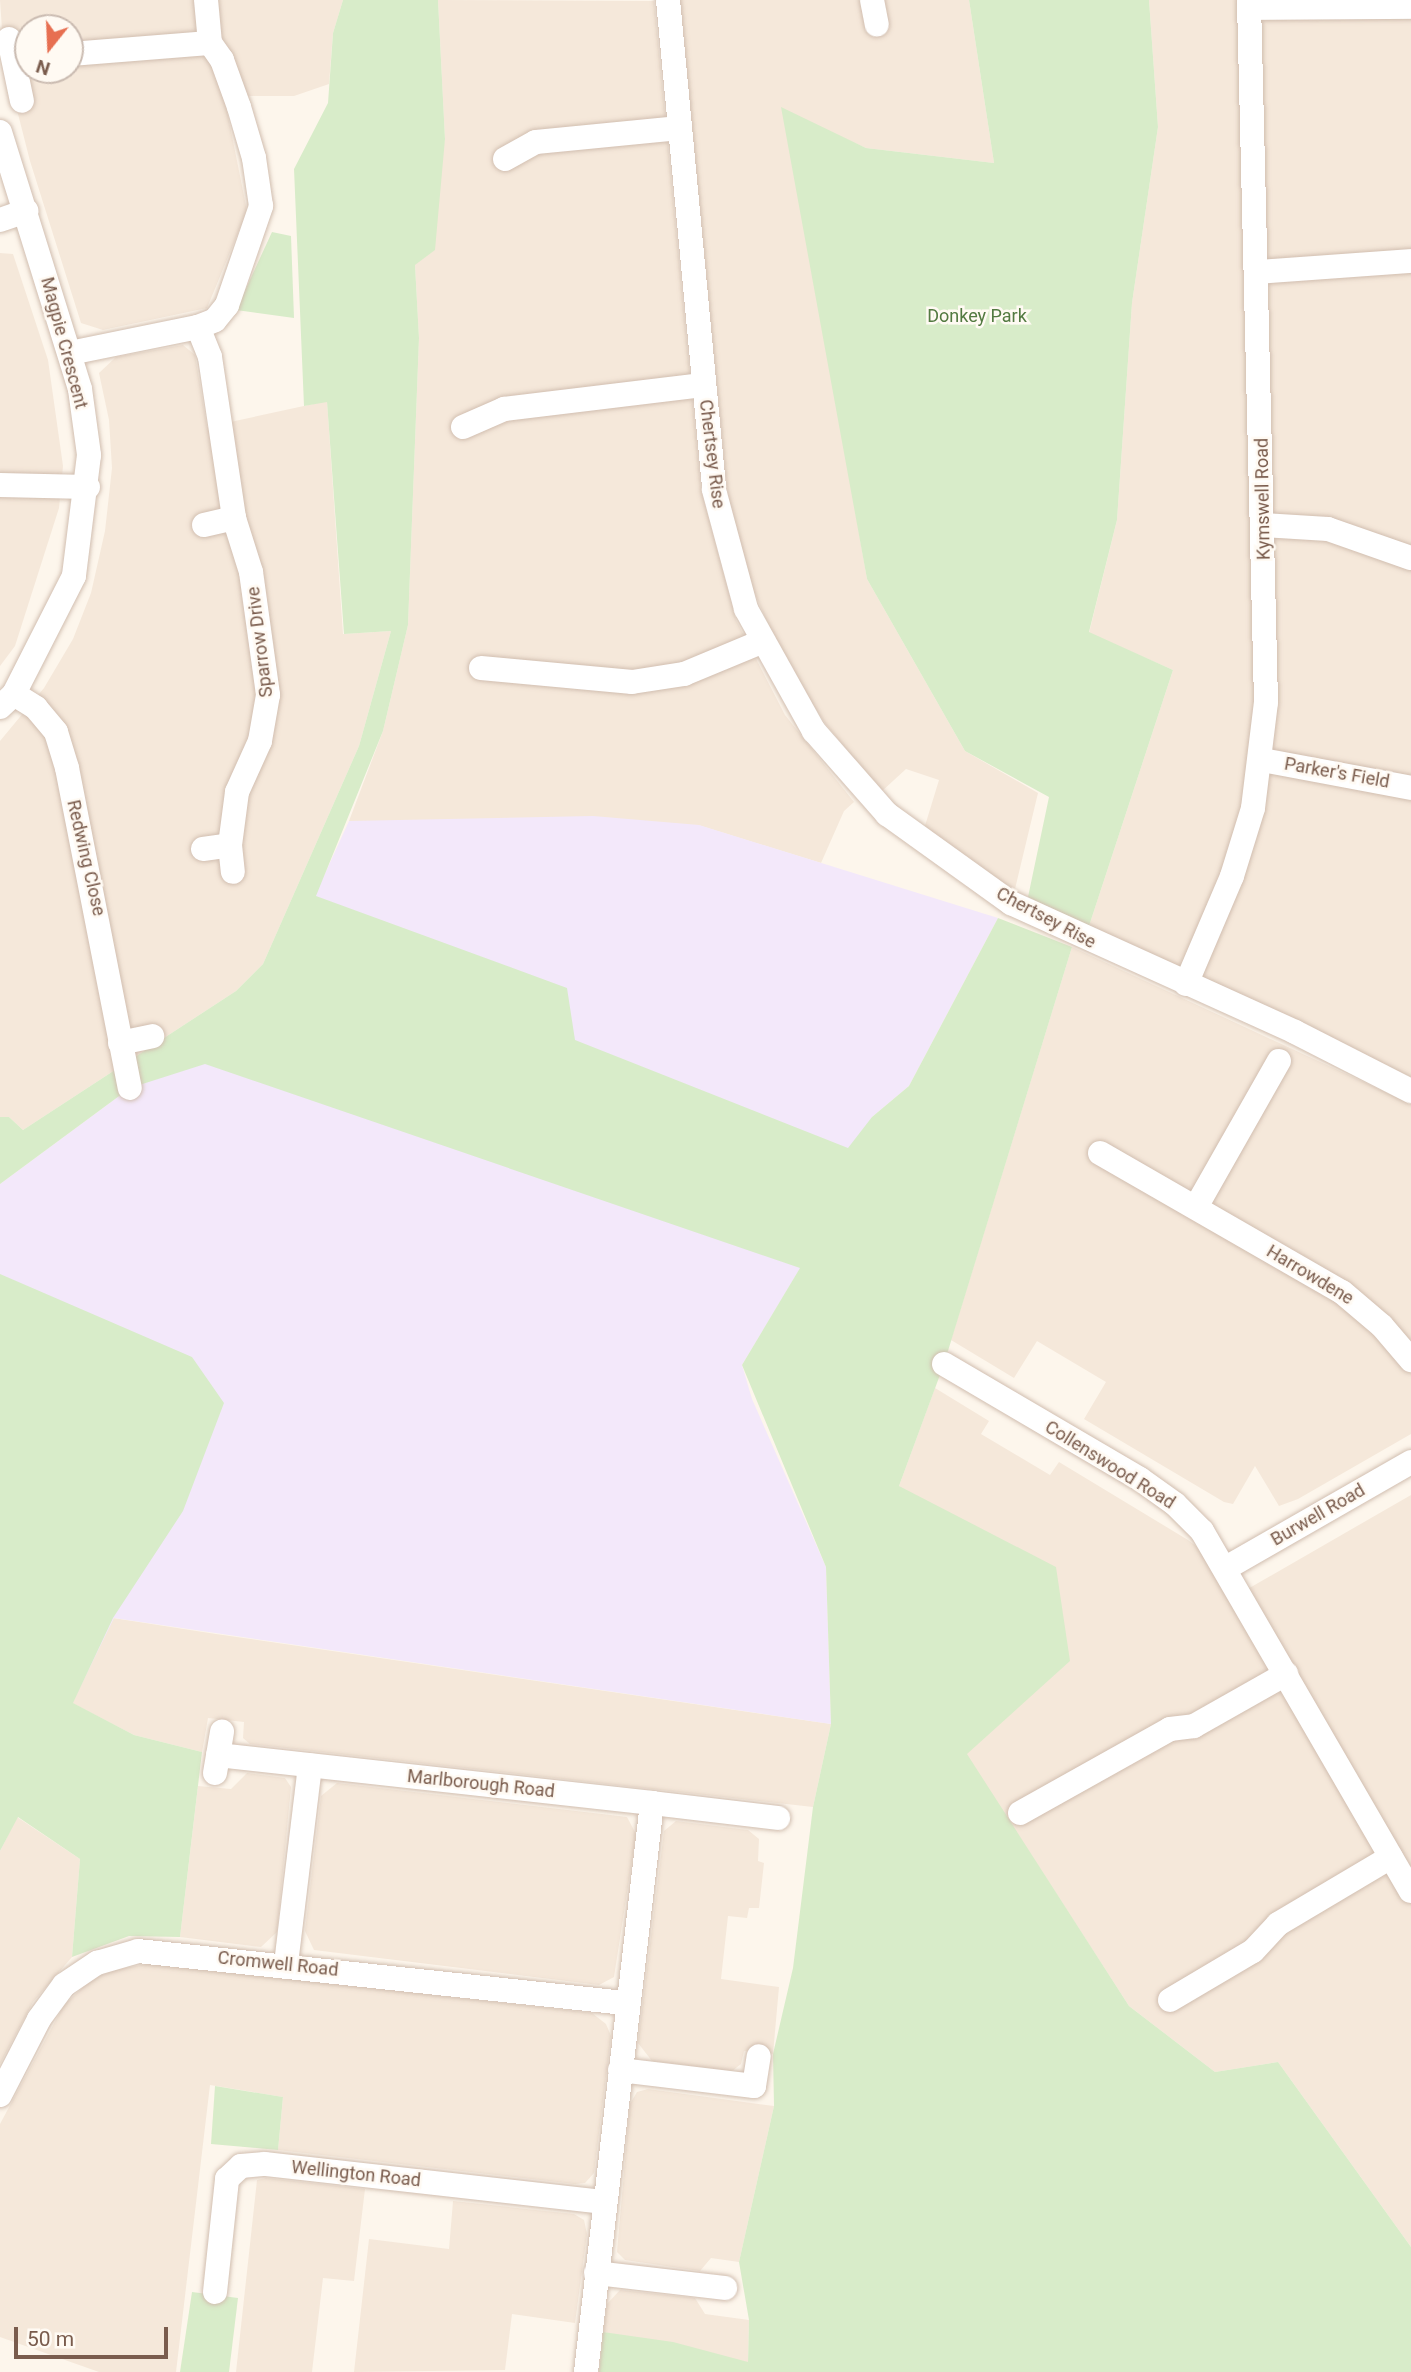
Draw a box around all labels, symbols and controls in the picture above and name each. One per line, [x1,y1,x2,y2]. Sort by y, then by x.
north arrow [14,14,84,84]
text: N [33,55,53,81]
street label: Magpie Crescent [36,275,92,411]
park label: Donkey Park [927,305,1027,327]
street label: Chertsey Rise [695,398,729,510]
street label: Kymswell Road [1251,438,1275,560]
street label: Sparrow Drive [242,585,278,699]
street label: Parker's Field [1283,753,1391,793]
street label: Redwing Close [62,798,110,918]
street label: Chertsey Rise [993,883,1099,953]
street label: Harrowdene [1263,1241,1357,1309]
street label: Collenswood Road [1041,1416,1179,1514]
street label: Burwell Road [1267,1479,1369,1551]
street label: Marlborough Road [406,1766,556,1802]
street label: Cromwell Road [217,1947,339,1981]
street label: Wellington Road [290,2156,422,2192]
scale bar [18,2312,172,2356]
text: 50 m [27,2327,74,2351]

